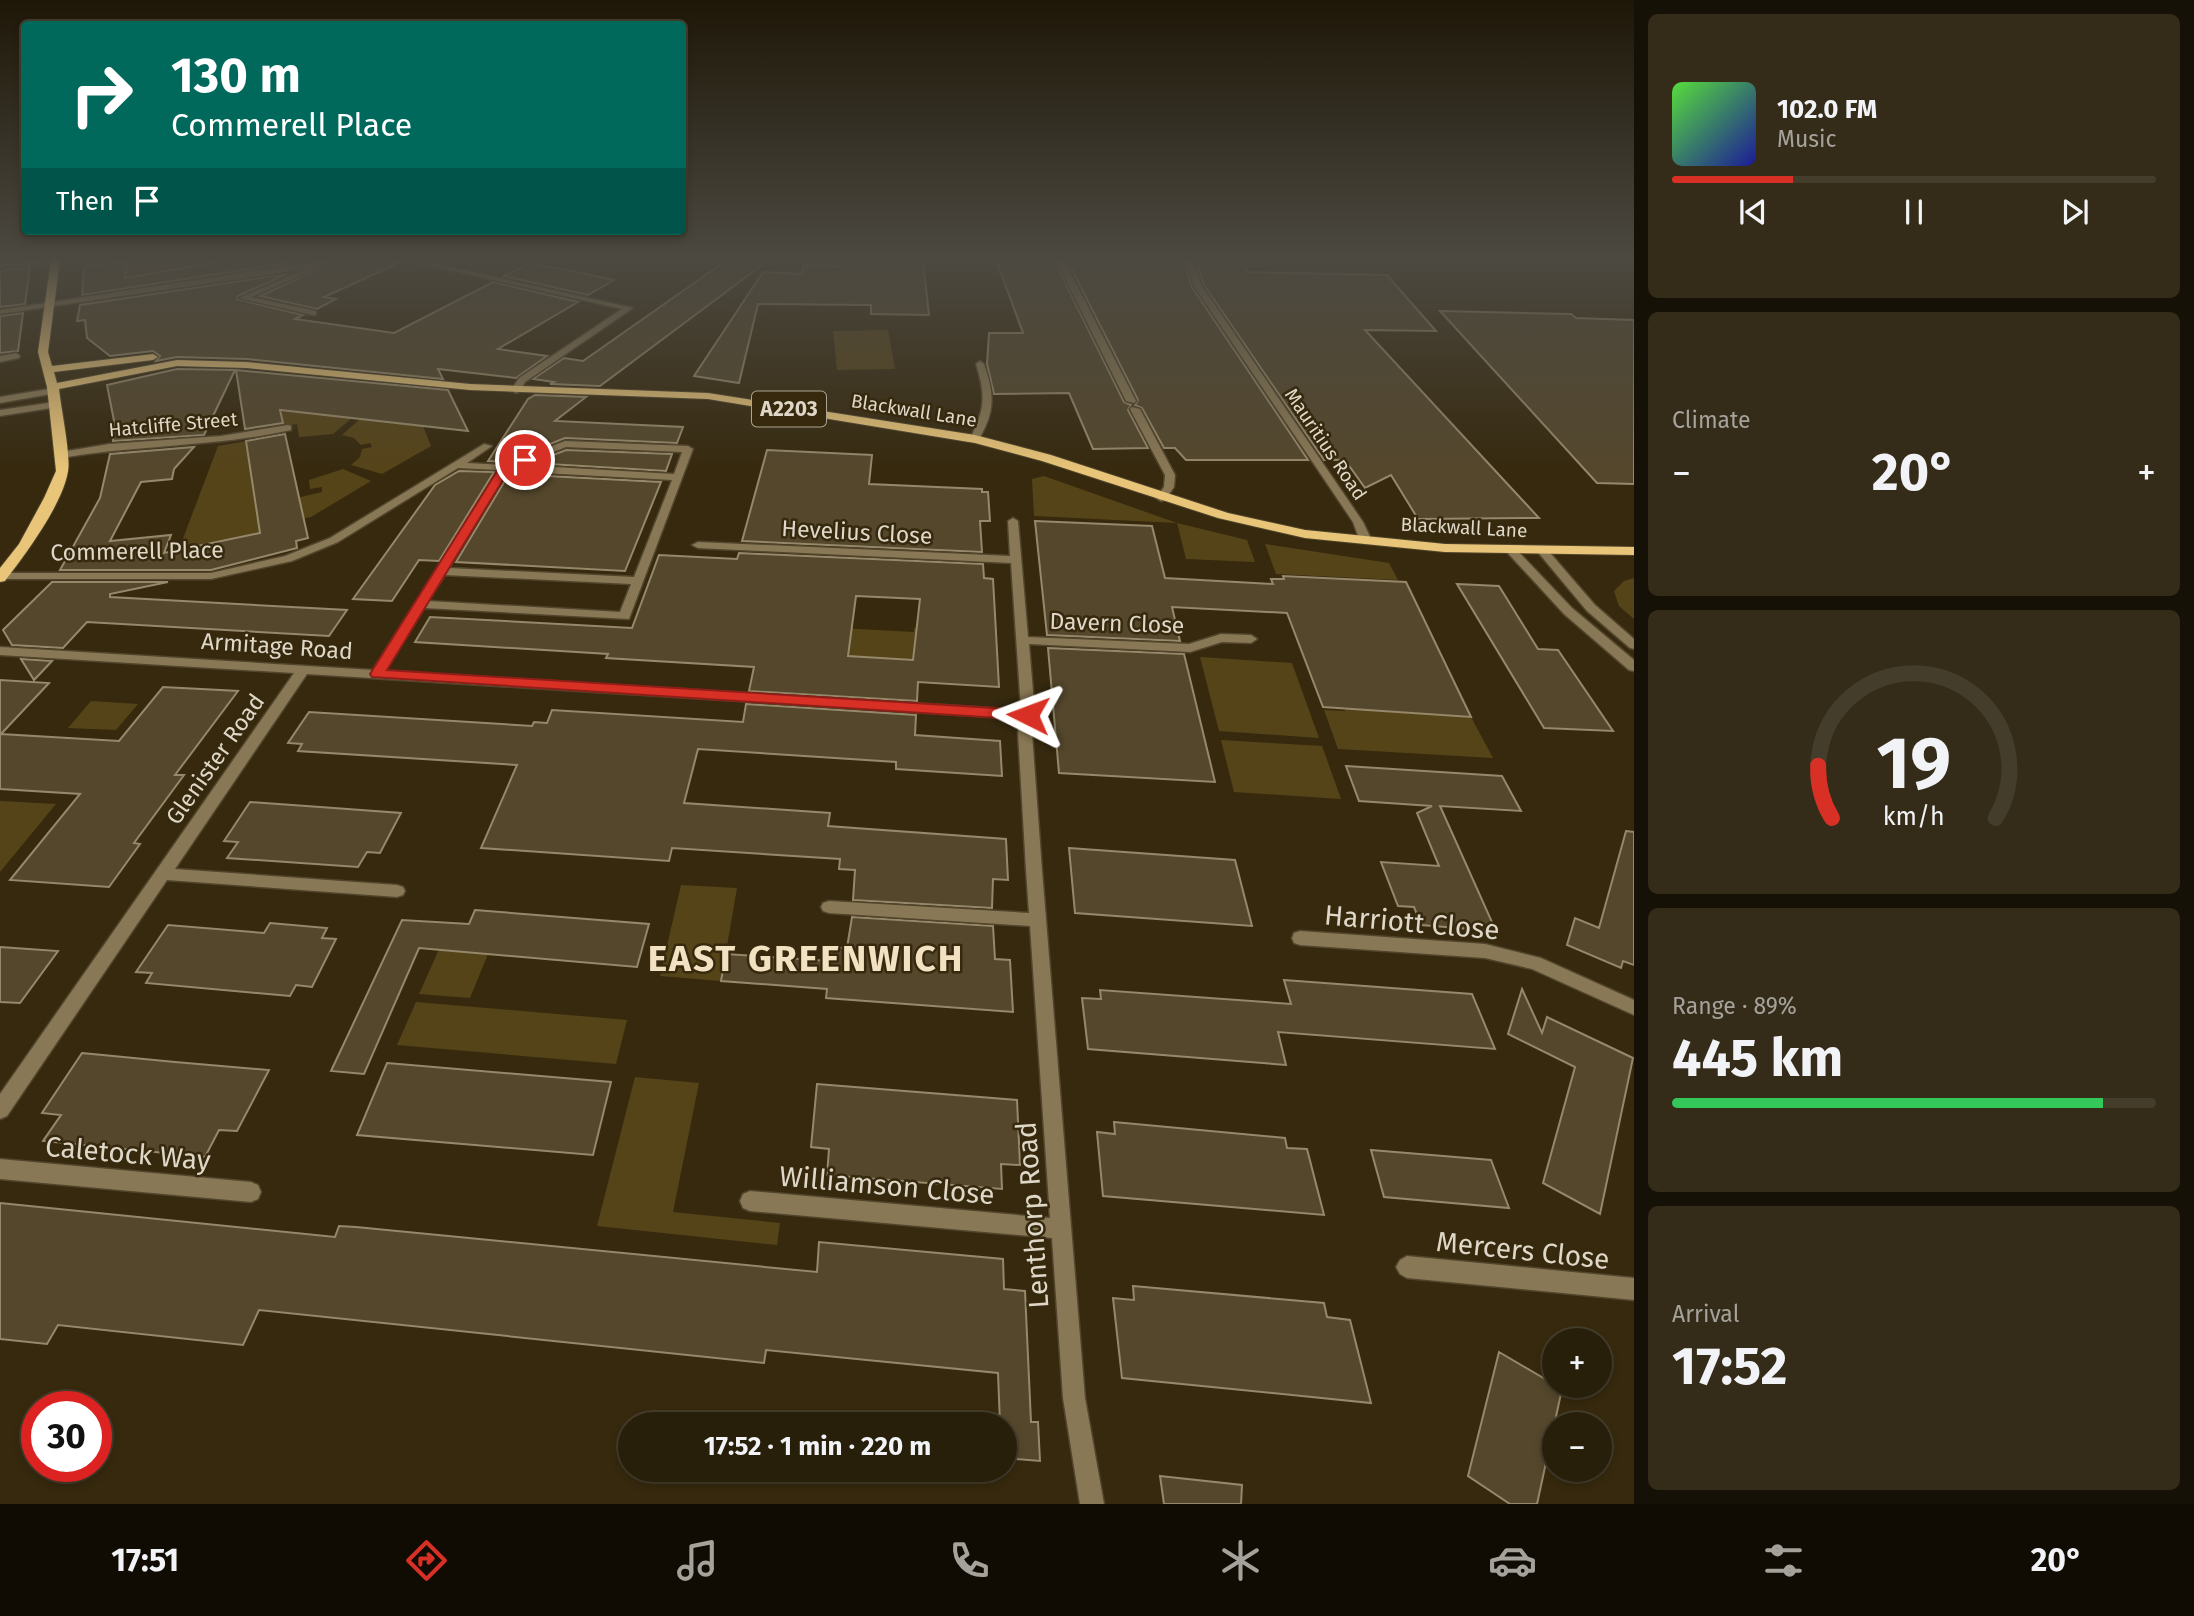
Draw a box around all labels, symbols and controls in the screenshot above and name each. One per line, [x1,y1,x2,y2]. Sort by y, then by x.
text: 130 m [171,46,301,105]
icon: right [56,49,147,140]
text: 102.0 FM [1777,94,1877,125]
text: Commerell Place [171,106,412,144]
text: Music [1777,125,1837,153]
icon: arrive [128,182,166,220]
text: Then [56,186,114,217]
icon: previous [1734,193,1772,231]
icon: pause [1895,193,1933,231]
icon: next [2056,193,2094,231]
street label: Mauritius Road [1280,384,1371,505]
street label: Blackwall Lane [849,389,978,432]
road number: A2203 [752,392,826,426]
text: Climate [1672,406,1751,434]
street label: Hatcliffe Street [108,407,239,442]
pin [495,430,555,490]
icon: arrive [506,441,544,479]
text: 20° [1872,441,1956,504]
text: − [1672,450,1691,496]
text: + [2137,450,2156,496]
street label: Blackwall Lane [1400,513,1528,542]
street label: Hevelius Close [781,514,933,550]
street label: Commerell Place [50,535,224,567]
street label: Davern Close [1049,607,1185,639]
street label: Armitage Road [200,627,354,665]
position arrow [991,678,1065,752]
street label: Glenister Road [160,688,270,830]
text: 19 [1877,720,1951,807]
text: km/h [1883,802,1945,832]
street label: Harriott Close [1323,898,1501,947]
district label: EAST GREENWICH [648,936,964,981]
text: Range · 89% [1672,992,1797,1020]
text: 445 km [1672,1027,1843,1090]
street label: Lenthorp Road [1010,1120,1055,1309]
street label: Caletock Way [44,1130,212,1177]
street label: Williamson Close [778,1160,996,1211]
street label: Mercers Close [1435,1225,1611,1276]
text: Arrival [1672,1300,1739,1328]
map controls [1542,1328,1612,1482]
button: + [1542,1328,1612,1398]
text: 17:52 [1672,1335,1787,1398]
speed limit sign: 30 [21,1391,112,1482]
button: − [1542,1412,1612,1482]
text: 17:52 · 1 min · 220 m [704,1431,931,1462]
icon: directions [402,1536,451,1585]
icon: music [673,1536,722,1585]
icon: phone [945,1536,994,1585]
icon: climate [1216,1536,1265,1585]
icon: car [1488,1536,1537,1585]
icon: filters [1759,1536,1808,1585]
text: 17:51 [111,1541,179,1579]
text: 20° [2031,1541,2083,1579]

